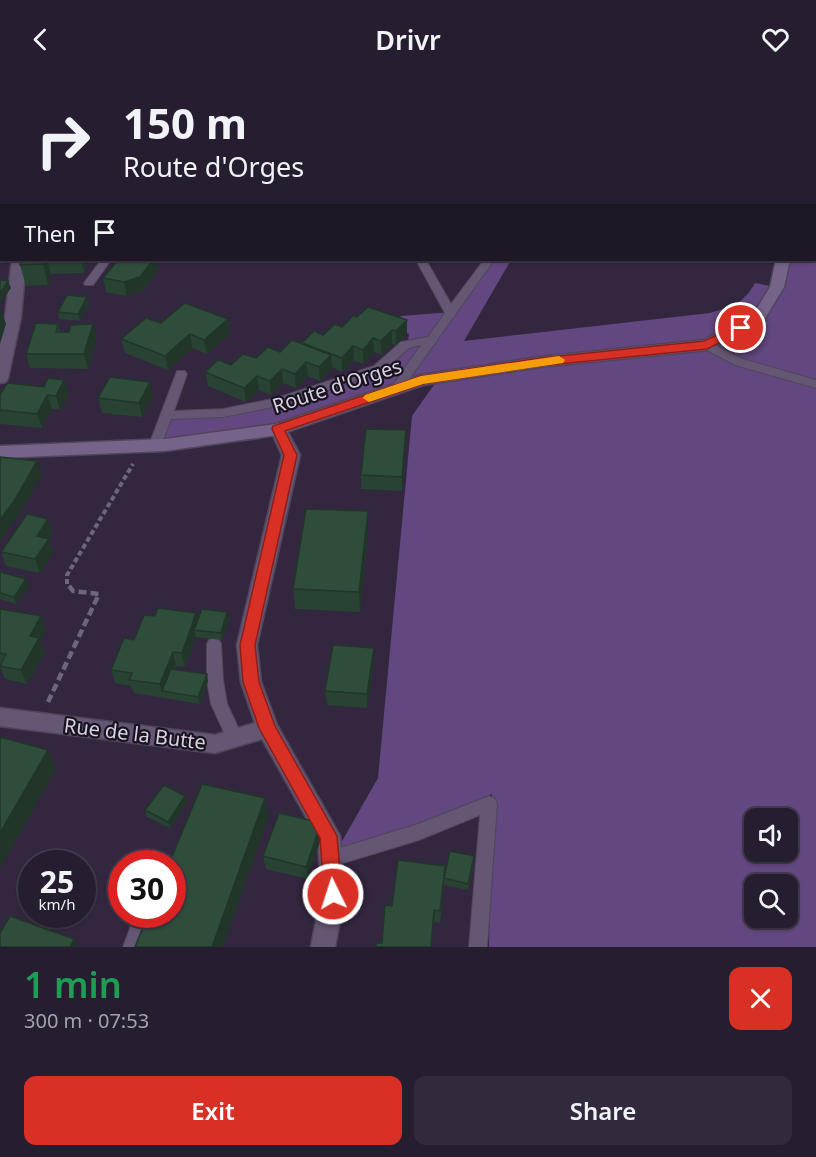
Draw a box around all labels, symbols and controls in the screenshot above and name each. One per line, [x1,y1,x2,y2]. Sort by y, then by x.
text: Drivr [375,21,441,58]
icon: back [24,23,57,56]
icon: heart [759,23,792,56]
text: 150 m [123,94,247,151]
icon: right [24,102,102,180]
text: Route d'Orges [123,148,304,185]
icon: arrive [88,216,121,249]
text: Then [24,218,76,248]
pin [715,302,766,353]
icon: arrive [724,311,757,344]
street label: Route d'Orges [269,352,405,419]
street label: Rue de la Butte [63,711,208,756]
map controls [744,808,798,928]
button: sound [744,808,798,862]
speed limit sign: 30 [108,850,186,928]
text: 25 [40,861,74,902]
position arrow [301,862,365,926]
button: search [744,874,798,928]
text: km/h [39,894,75,914]
text: 1 min [24,960,122,1009]
button: close [729,967,792,1030]
text: 300 m · 07:53 [24,1007,149,1034]
button: Exit [24,1076,402,1145]
button: Share [414,1076,792,1145]

